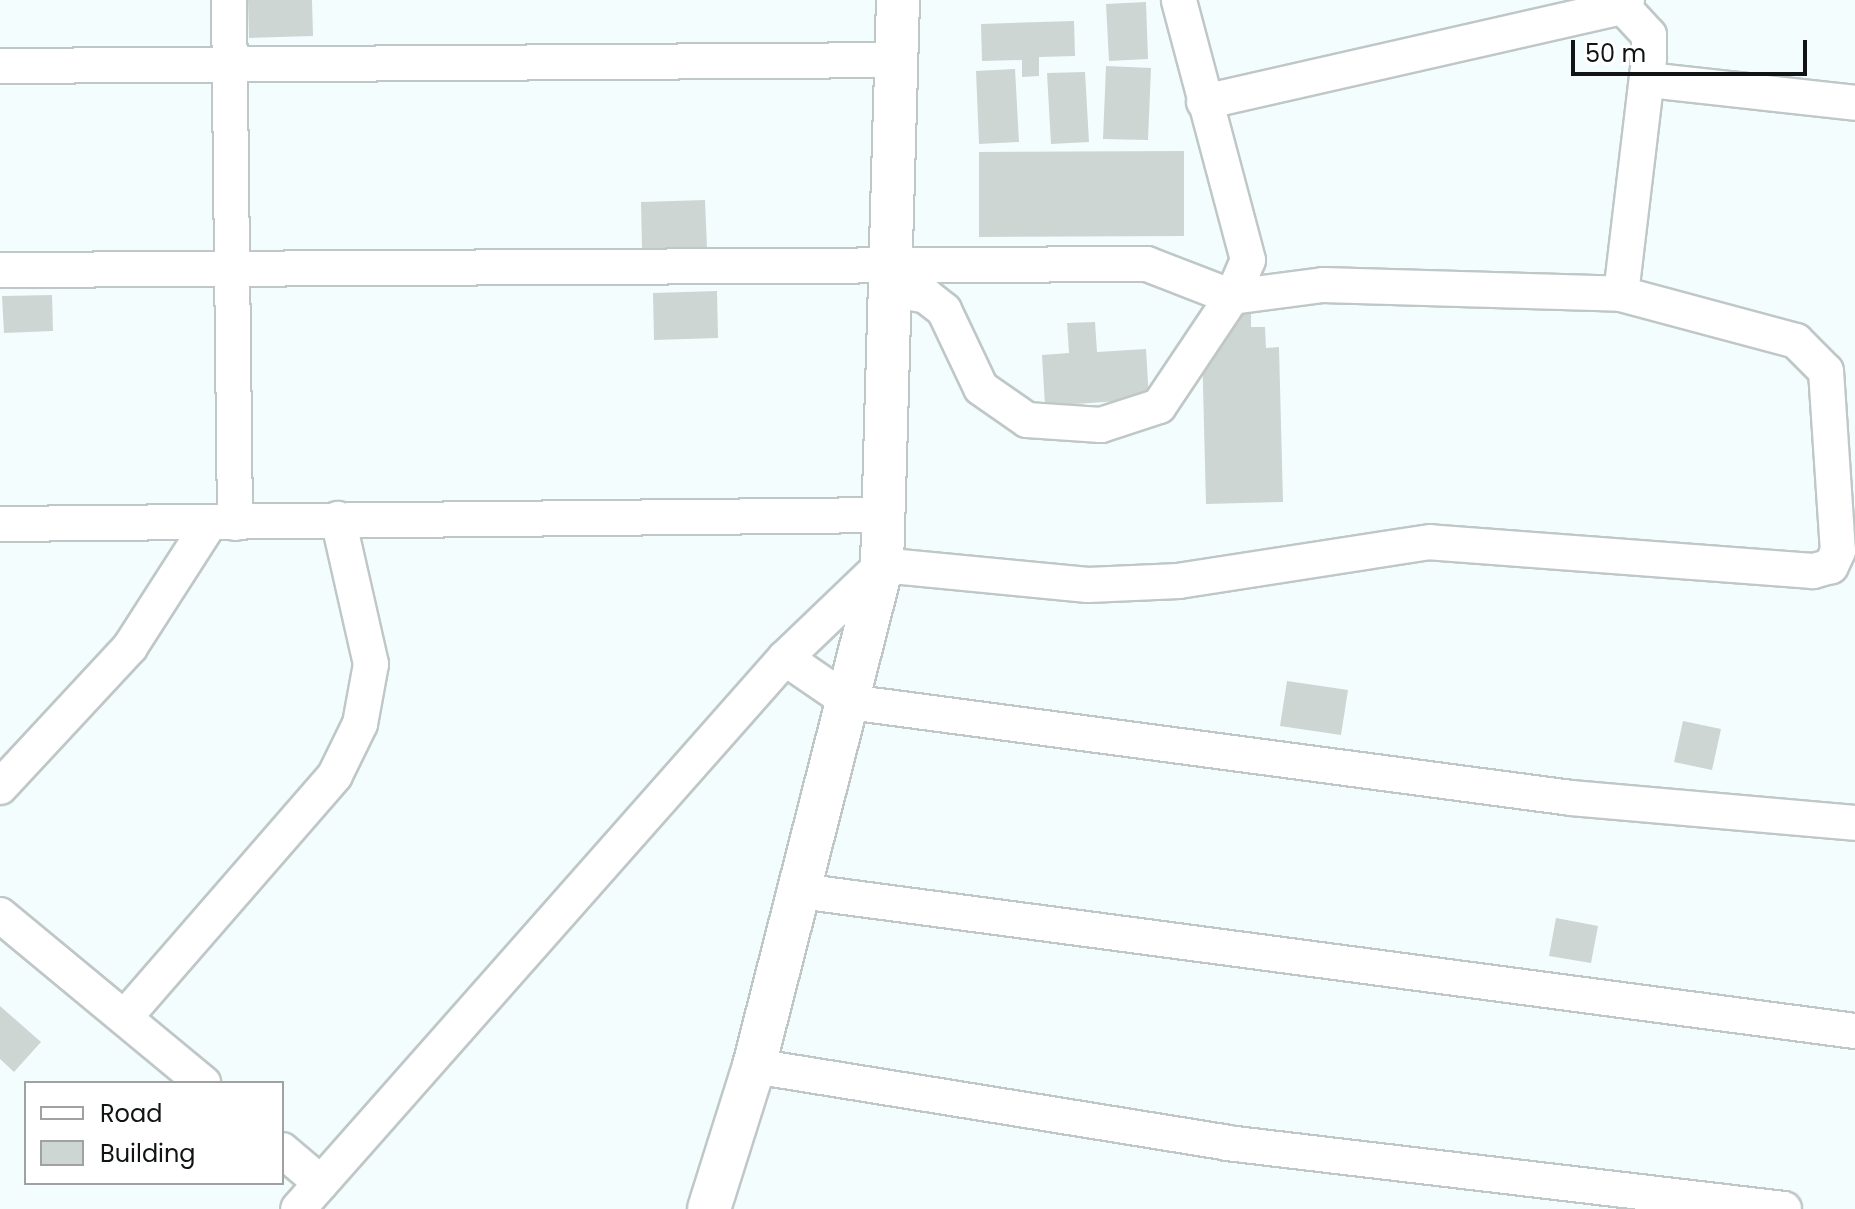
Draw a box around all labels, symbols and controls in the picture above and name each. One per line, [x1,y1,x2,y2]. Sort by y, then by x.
scale bar [1575,24,1811,74]
text: 50 m [1585,37,1646,70]
legend [24,1081,284,1185]
text: Road [100,1097,162,1130]
text: Building [100,1137,196,1170]

